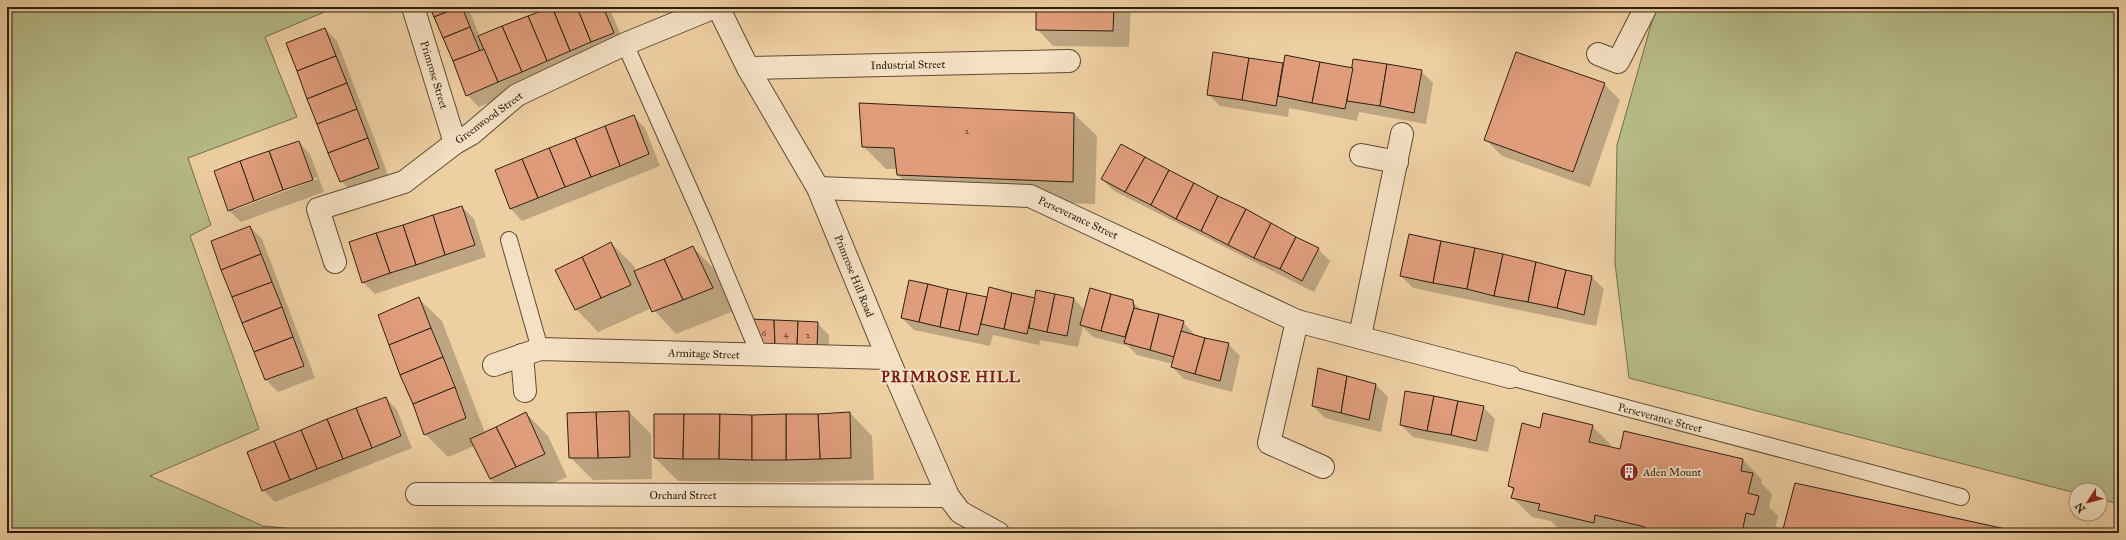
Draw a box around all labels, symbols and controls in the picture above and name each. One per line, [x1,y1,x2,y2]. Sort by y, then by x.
street label: Primrose Street [417,39,451,111]
street label: Industrial Street [871,58,945,72]
street label: Greenwood Street [453,89,526,147]
house number: 2 [965,125,970,136]
street label: Perseverance Street [1036,194,1120,242]
street label: Primrose Hill Road [832,233,877,319]
house number: 6 [762,327,767,338]
house number: 4 [783,328,789,339]
house number: 2 [806,329,811,340]
street label: Armitage Street [667,346,740,362]
district label: PRIMROSE HILL [881,368,1021,386]
street label: Perseverance Street [1616,401,1704,436]
building icon: Aden Mount [1618,461,1640,483]
place label: Aden Mount [1642,466,1701,479]
north arrow [2068,482,2108,522]
street label: Orchard Street [649,489,717,502]
text: N [2072,499,2088,515]

